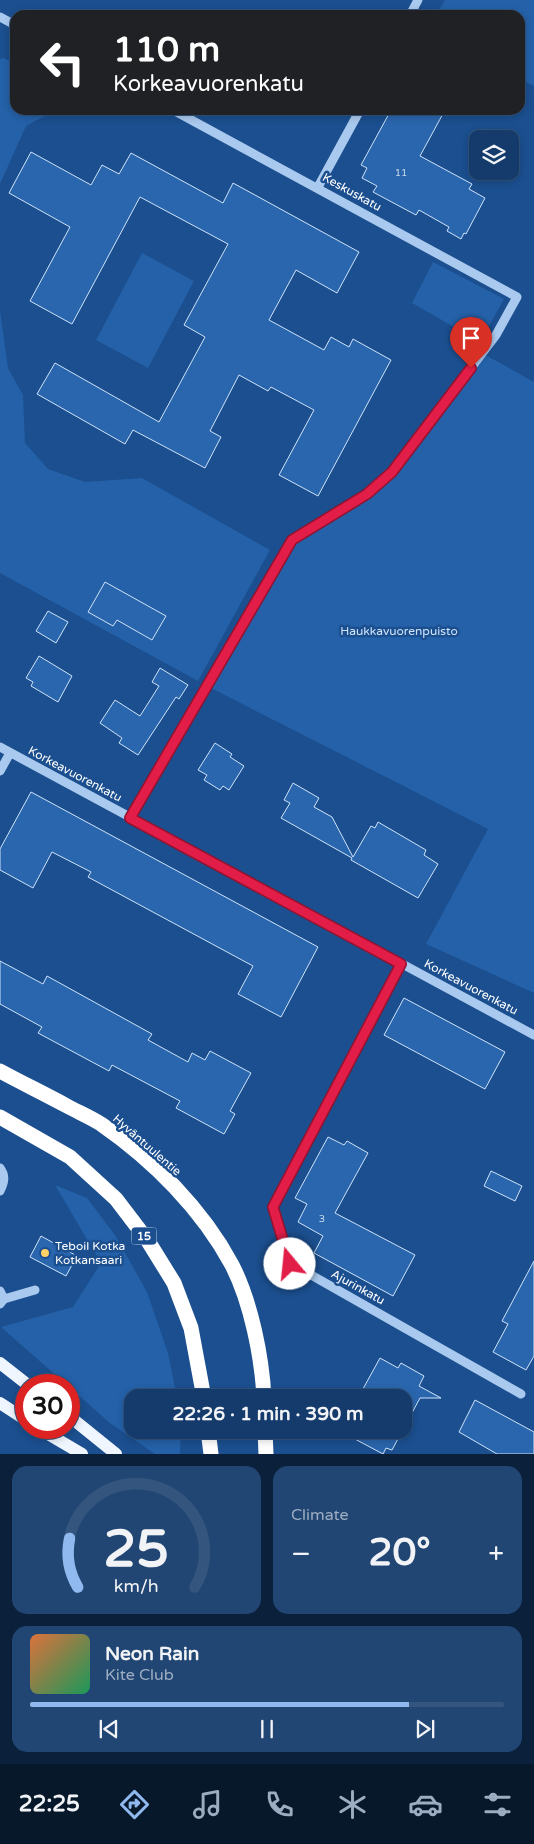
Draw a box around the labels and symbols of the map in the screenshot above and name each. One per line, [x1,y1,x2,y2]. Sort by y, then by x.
house number: 11 [395,167,407,179]
street label: Keskuskatu [320,170,384,214]
pin [450,317,492,368]
park label: Haukkavuorenpuisto [340,624,458,638]
street label: Korkeavuorenkatu [26,743,124,805]
street label: Korkeavuorenkatu [422,956,520,1018]
street label: Hyväntuulentie [110,1111,184,1179]
house number: 3 [319,1213,325,1225]
road number: 15 [132,1228,156,1244]
position arrow [263,1237,315,1289]
place label: Teboil Kotka Kotkansaari [55,1239,125,1267]
marker: Teboil Kotka Kotkansaari [39,1247,51,1259]
street label: Ajurinkatu [329,1267,387,1307]
speed limit sign: 30 [15,1374,80,1439]

